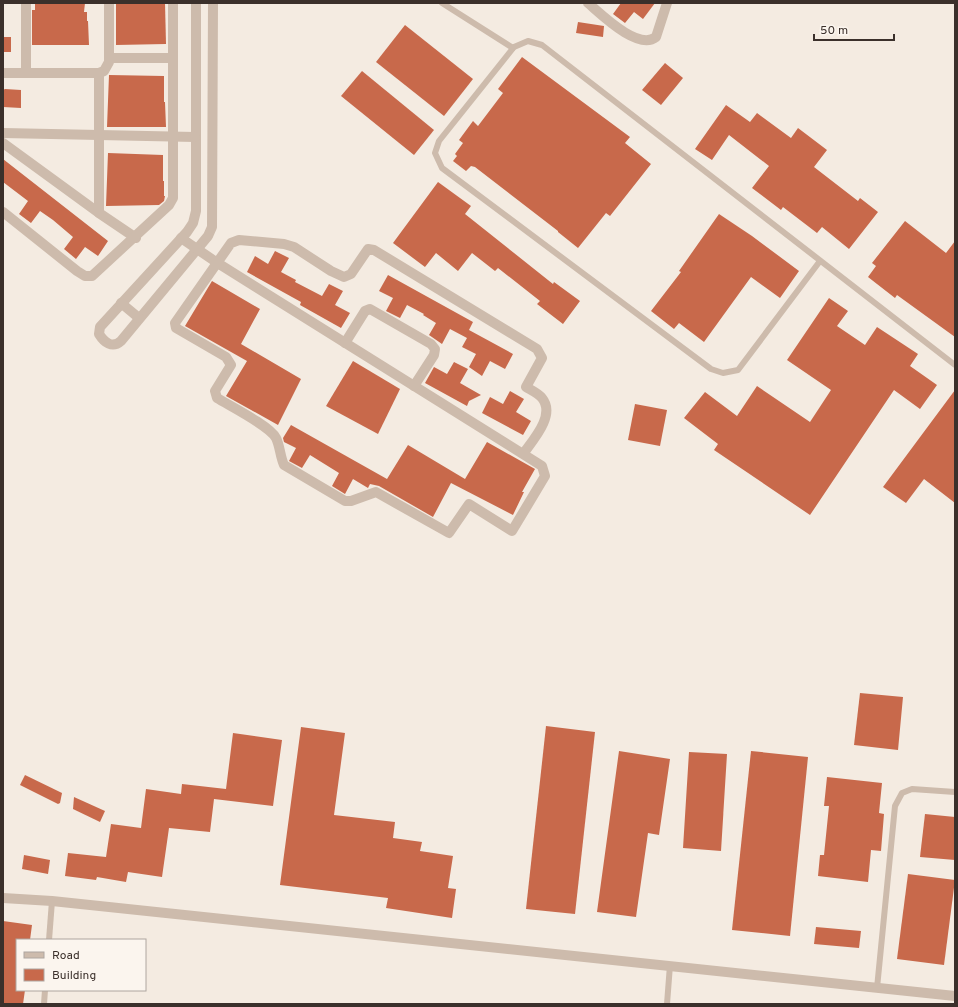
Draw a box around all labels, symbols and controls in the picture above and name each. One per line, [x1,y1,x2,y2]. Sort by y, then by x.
scale bar [814,16,894,42]
text: 50 m [820,23,848,39]
legend [16,939,146,991]
text: Road [52,948,80,964]
text: Building [52,968,96,984]

